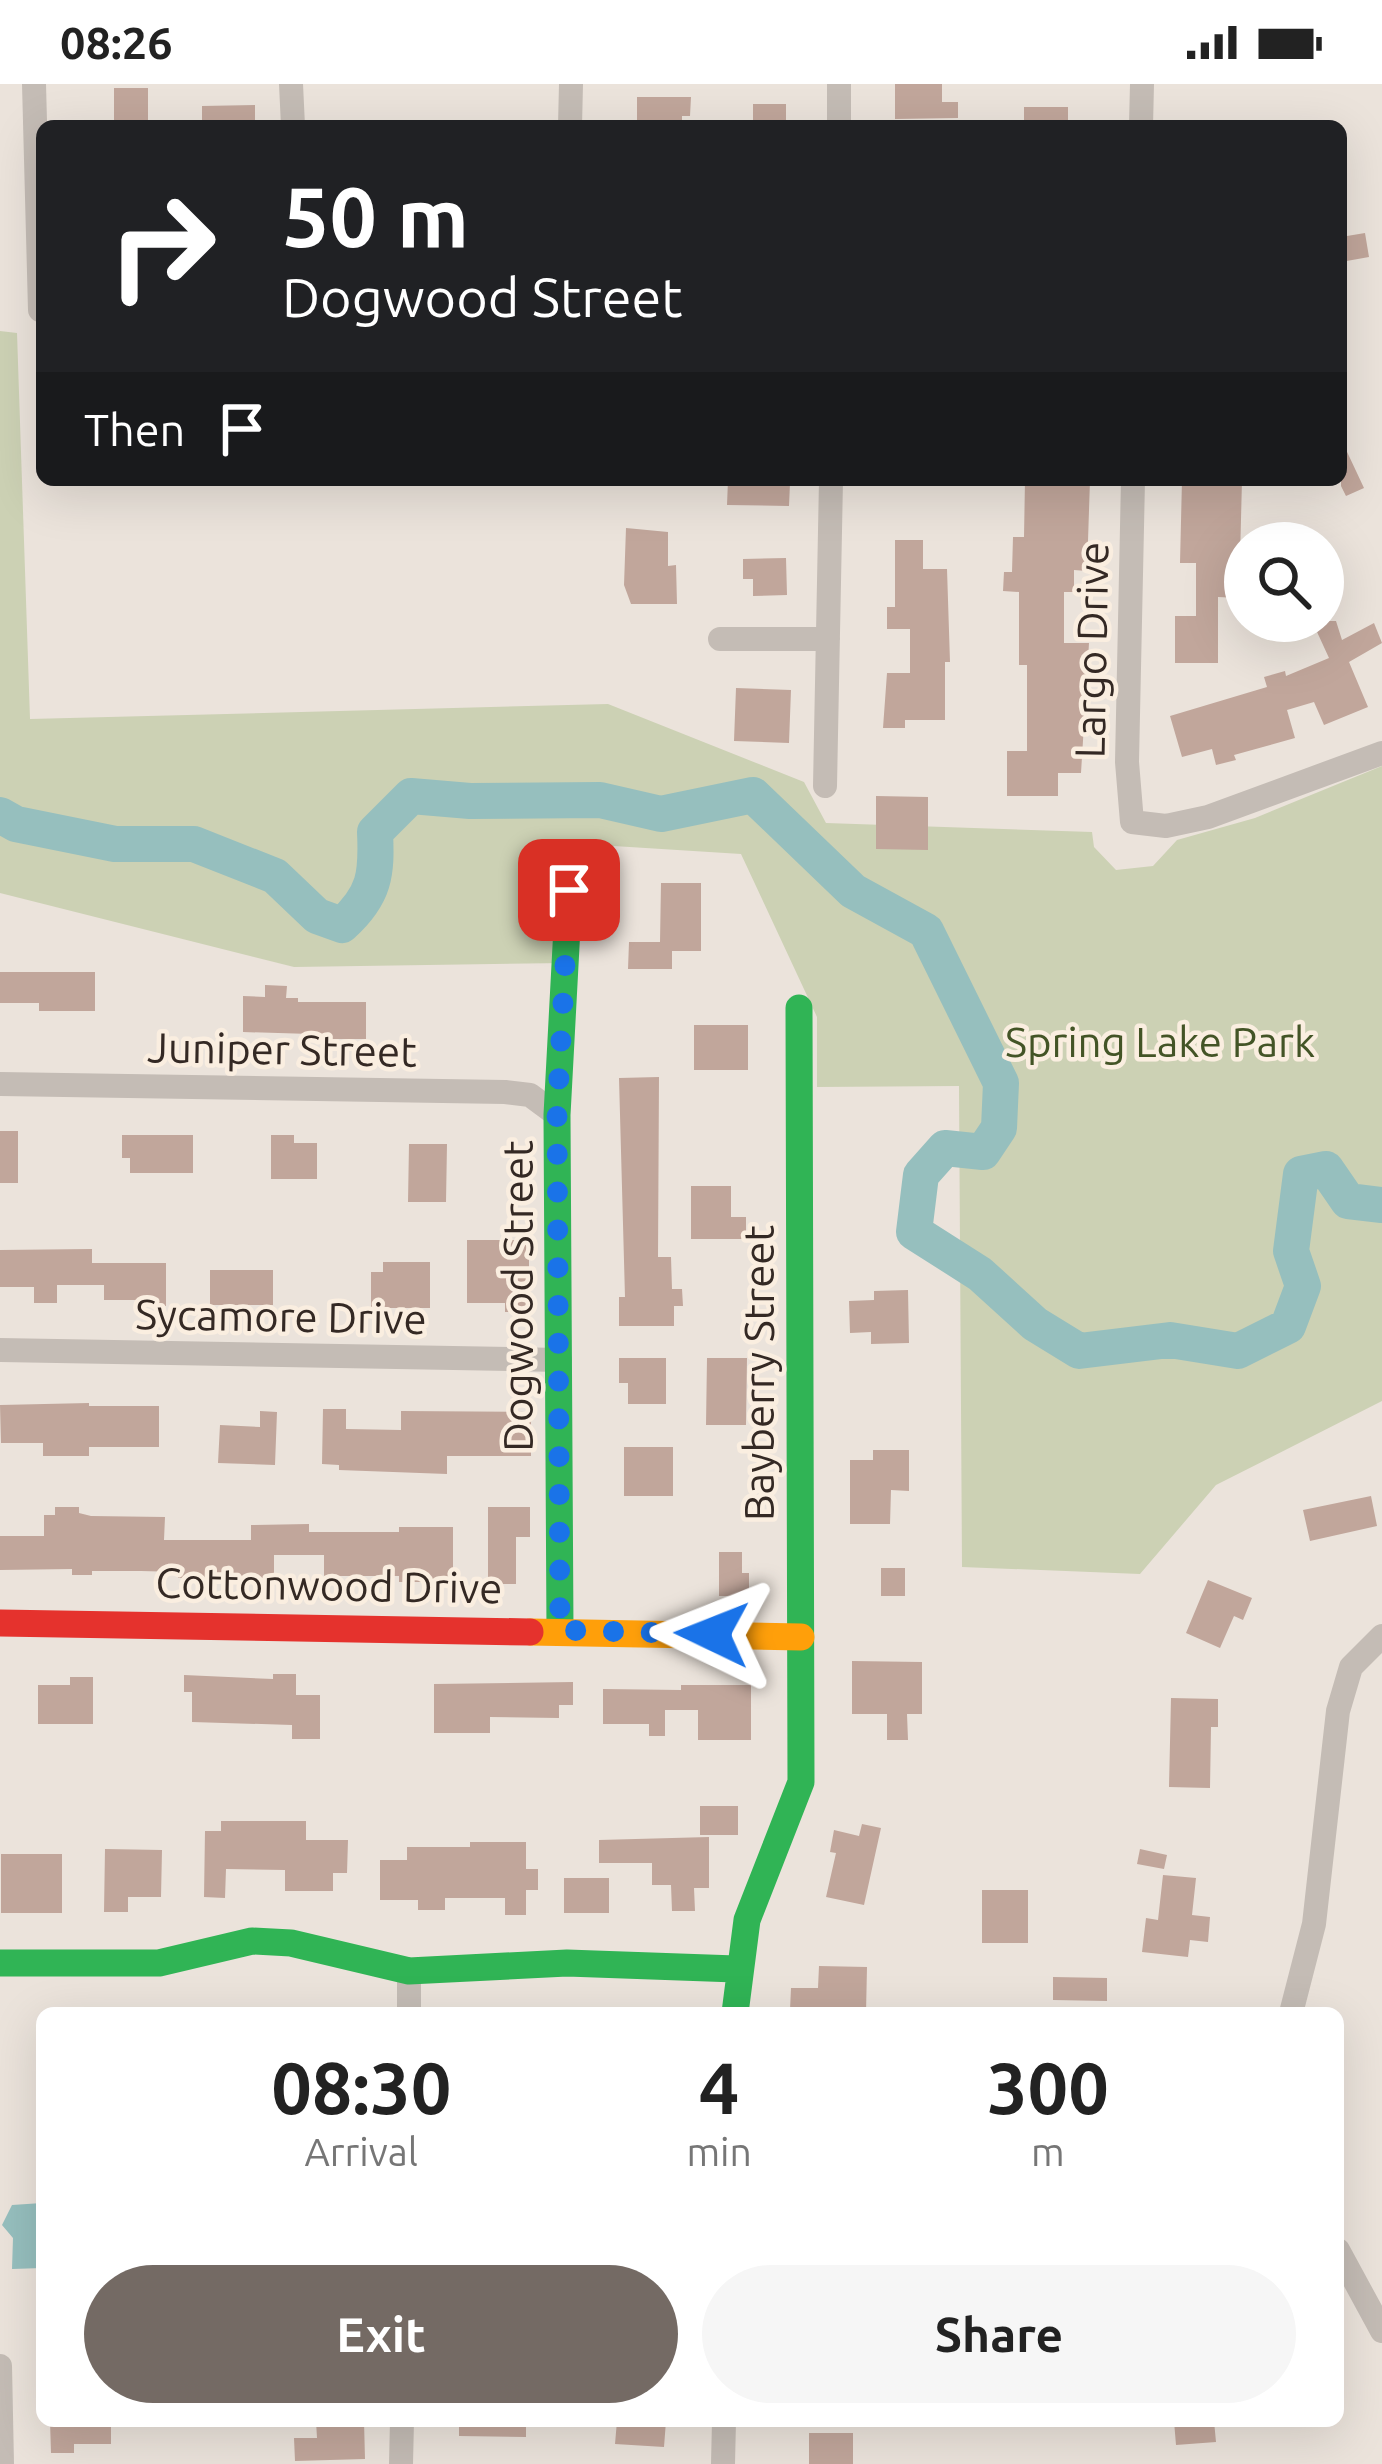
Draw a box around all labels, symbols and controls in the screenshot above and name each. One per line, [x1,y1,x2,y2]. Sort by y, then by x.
text: 08:26 [60,17,173,68]
icon: right [84,168,240,324]
text: 50 m [282,169,469,263]
text: Dogwood Street [282,267,682,327]
icon: arrive [209,396,275,462]
text: Then [84,404,185,455]
map controls [1224,522,1344,642]
button: search [1224,522,1344,642]
street label: Largo Drive [1066,541,1116,759]
pin [518,839,620,941]
icon: arrive [536,857,602,923]
park label: Spring Lake Park [1005,1018,1315,1065]
street label: Juniper Street [147,1023,417,1075]
street label: Dogwood Street [494,1140,541,1452]
street label: Bayberry Street [735,1225,782,1521]
street label: Sycamore Drive [135,1290,427,1342]
street label: Cottonwood Drive [155,1558,503,1612]
position arrow [649,1571,775,1697]
text: 08:30 [271,2047,451,2128]
text: 4 [699,2047,739,2128]
text: 300 [987,2047,1109,2128]
text: Arrival [304,2130,418,2173]
text: min [686,2130,752,2173]
text: m [1031,2130,1065,2173]
button: Exit [84,2265,678,2403]
button: Share [702,2265,1296,2403]

